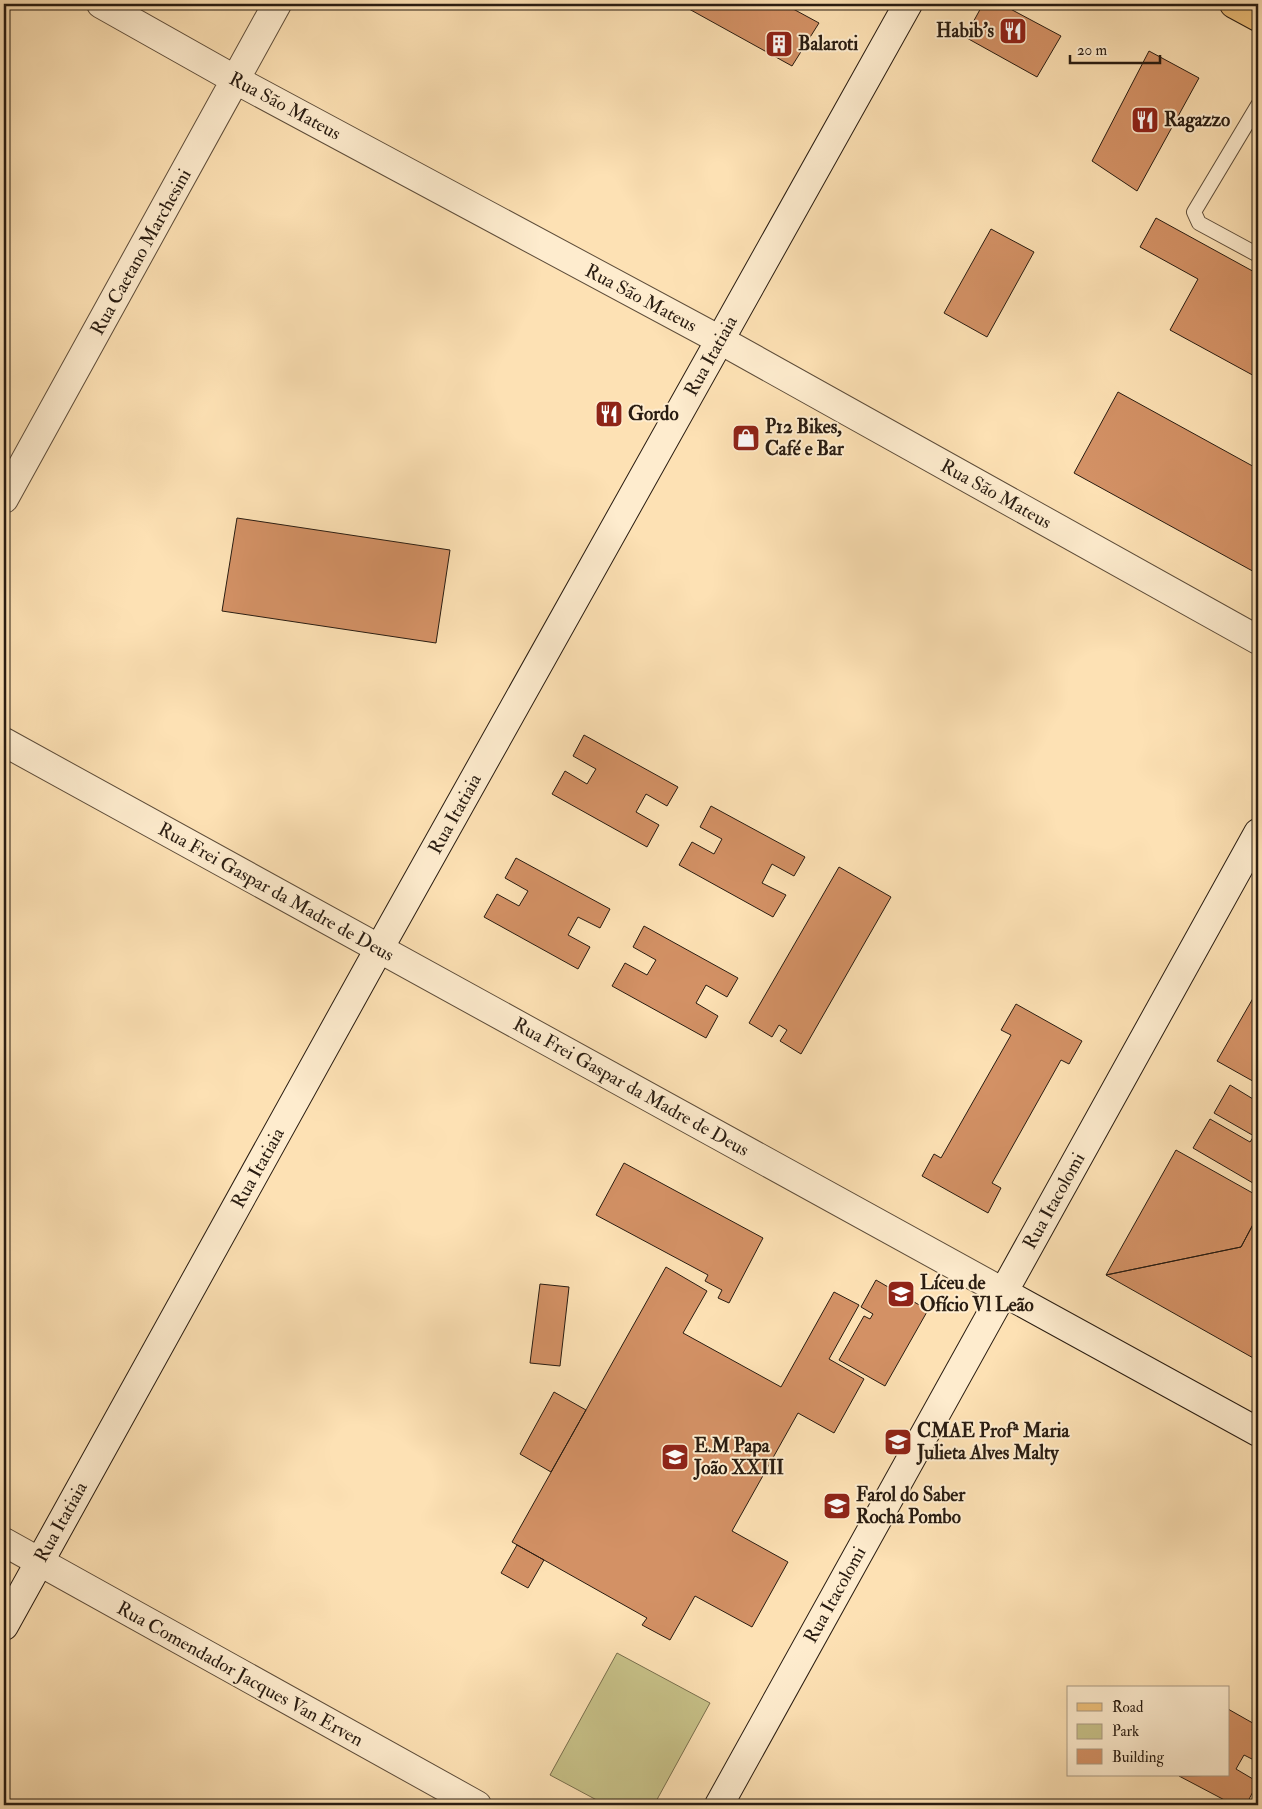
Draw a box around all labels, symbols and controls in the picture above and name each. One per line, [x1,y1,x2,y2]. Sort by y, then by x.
restaurant icon: Habib's [998,16,1028,46]
place label: Habib's [936,19,994,43]
building icon: Balaroti [764,29,794,59]
place label: Balaroti [798,32,858,56]
scale bar [1070,32,1160,64]
text: 20 m [1077,41,1107,60]
street label: Rua São Mateus [225,67,345,145]
restaurant icon: Ragazzo [1130,105,1160,135]
place label: Ragazzo [1164,108,1230,133]
street label: Rua Caetano Marchesini [85,165,197,339]
street label: Rua São Mateus [581,259,701,337]
street label: Rua Itatiaia [679,311,743,400]
restaurant icon: Gordo [594,399,624,429]
place label: Gordo [628,402,679,426]
place label: P12 Bikes, Café e Bar [765,415,845,461]
shop icon: P12 Bikes, Café e Bar [731,423,761,453]
street label: Rua São Mateus [936,454,1056,534]
street label: Rua Itatiaia [423,769,487,858]
street label: Rua Frei Gaspar da Madre de Deus [153,817,398,968]
street label: Rua Frei Gaspar da Madre de Deus [508,1012,753,1163]
street label: Rua Itatiaia [226,1123,290,1212]
street label: Rua Itacolomi [1018,1148,1090,1254]
place label: Líceu de Ofício Vl Leão [920,1271,1034,1317]
school or university icon: Líceu de Ofício Vl Leão [886,1279,916,1309]
place label: CMAE Profª Maria Julieta Alves Malty [916,1419,1071,1466]
school or university icon: CMAE Profª Maria Julieta Alves Malty [883,1427,913,1457]
place label: E.M Papa João XXIII [693,1434,784,1480]
school or university icon: E.M Papa João XXIII [660,1442,690,1472]
street label: Rua Itatiaia [29,1477,93,1566]
place label: Farol do Saber Rocha Pombo [856,1483,966,1529]
school or university icon: Farol do Saber Rocha Pombo [822,1491,852,1521]
street label: Rua Itacolomi [799,1542,871,1648]
street label: Rua Comendador Jacques Van Erven [112,1596,368,1752]
legend [1067,1686,1230,1776]
text: Road [1112,1698,1144,1717]
text: Park [1112,1722,1139,1741]
text: Building [1112,1748,1164,1767]

